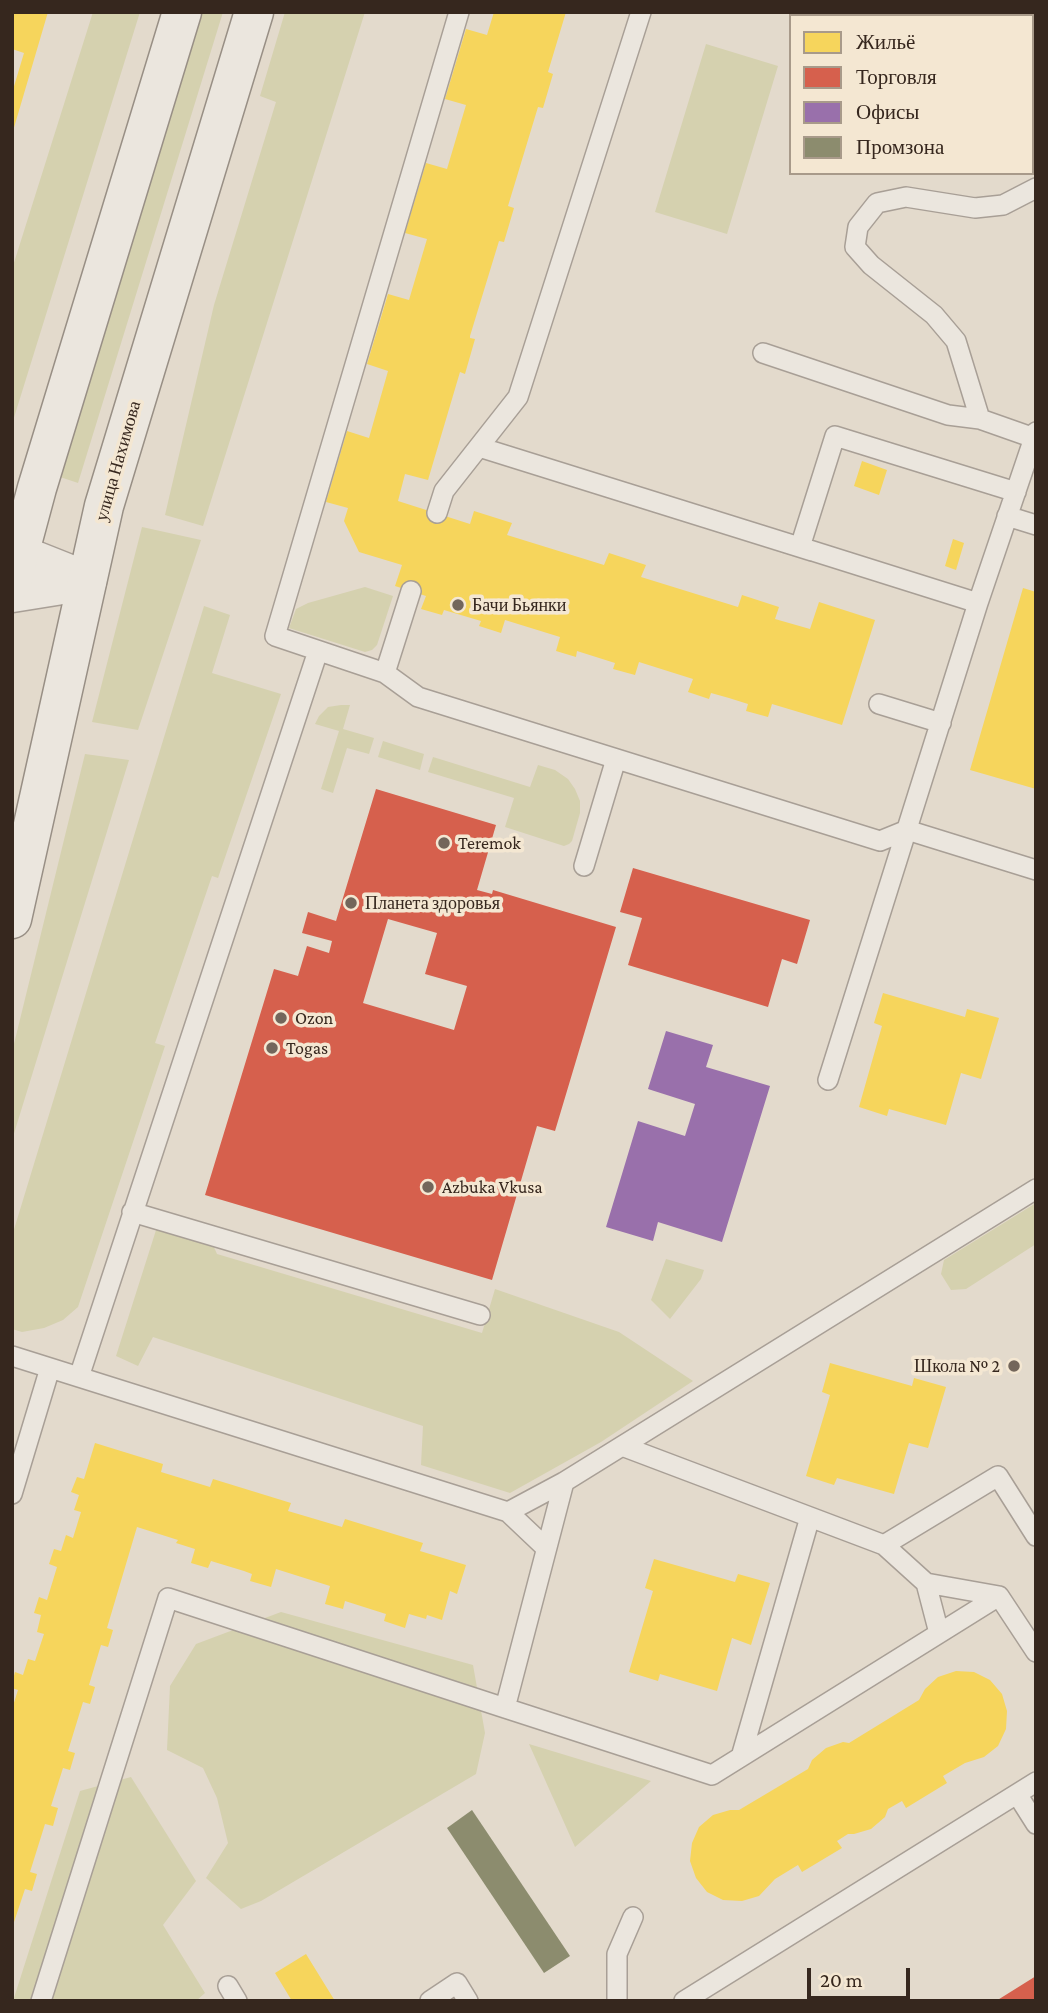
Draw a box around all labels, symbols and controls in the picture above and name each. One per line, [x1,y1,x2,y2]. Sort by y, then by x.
legend [789,14,1034,175]
text: Жильё [856,30,915,54]
text: Торговля [856,65,937,89]
text: Офисы [856,100,919,124]
text: Промзона [856,135,944,159]
street label: улица Нахимова [91,398,145,524]
place label: Бачи Бьянки [472,594,566,616]
marker: Бачи Бьянки [450,597,466,613]
place label: Teremok [458,832,521,854]
marker: Teremok [436,835,452,851]
place label: Планета здоровья [365,892,500,914]
marker: Планета здоровья [343,895,359,911]
place label: Ozon [295,1007,333,1029]
marker: Ozon [273,1010,289,1026]
place label: Togas [286,1037,328,1059]
marker: Togas [264,1040,280,1056]
place label: Azbuka Vkusa [442,1176,543,1198]
marker: Azbuka Vkusa [420,1179,436,1195]
place label: Школа № 2 [914,1355,1000,1377]
marker: Школа № 2 [1006,1358,1022,1374]
scale bar [810,1954,913,1998]
text: 20 m [820,1968,863,1992]

